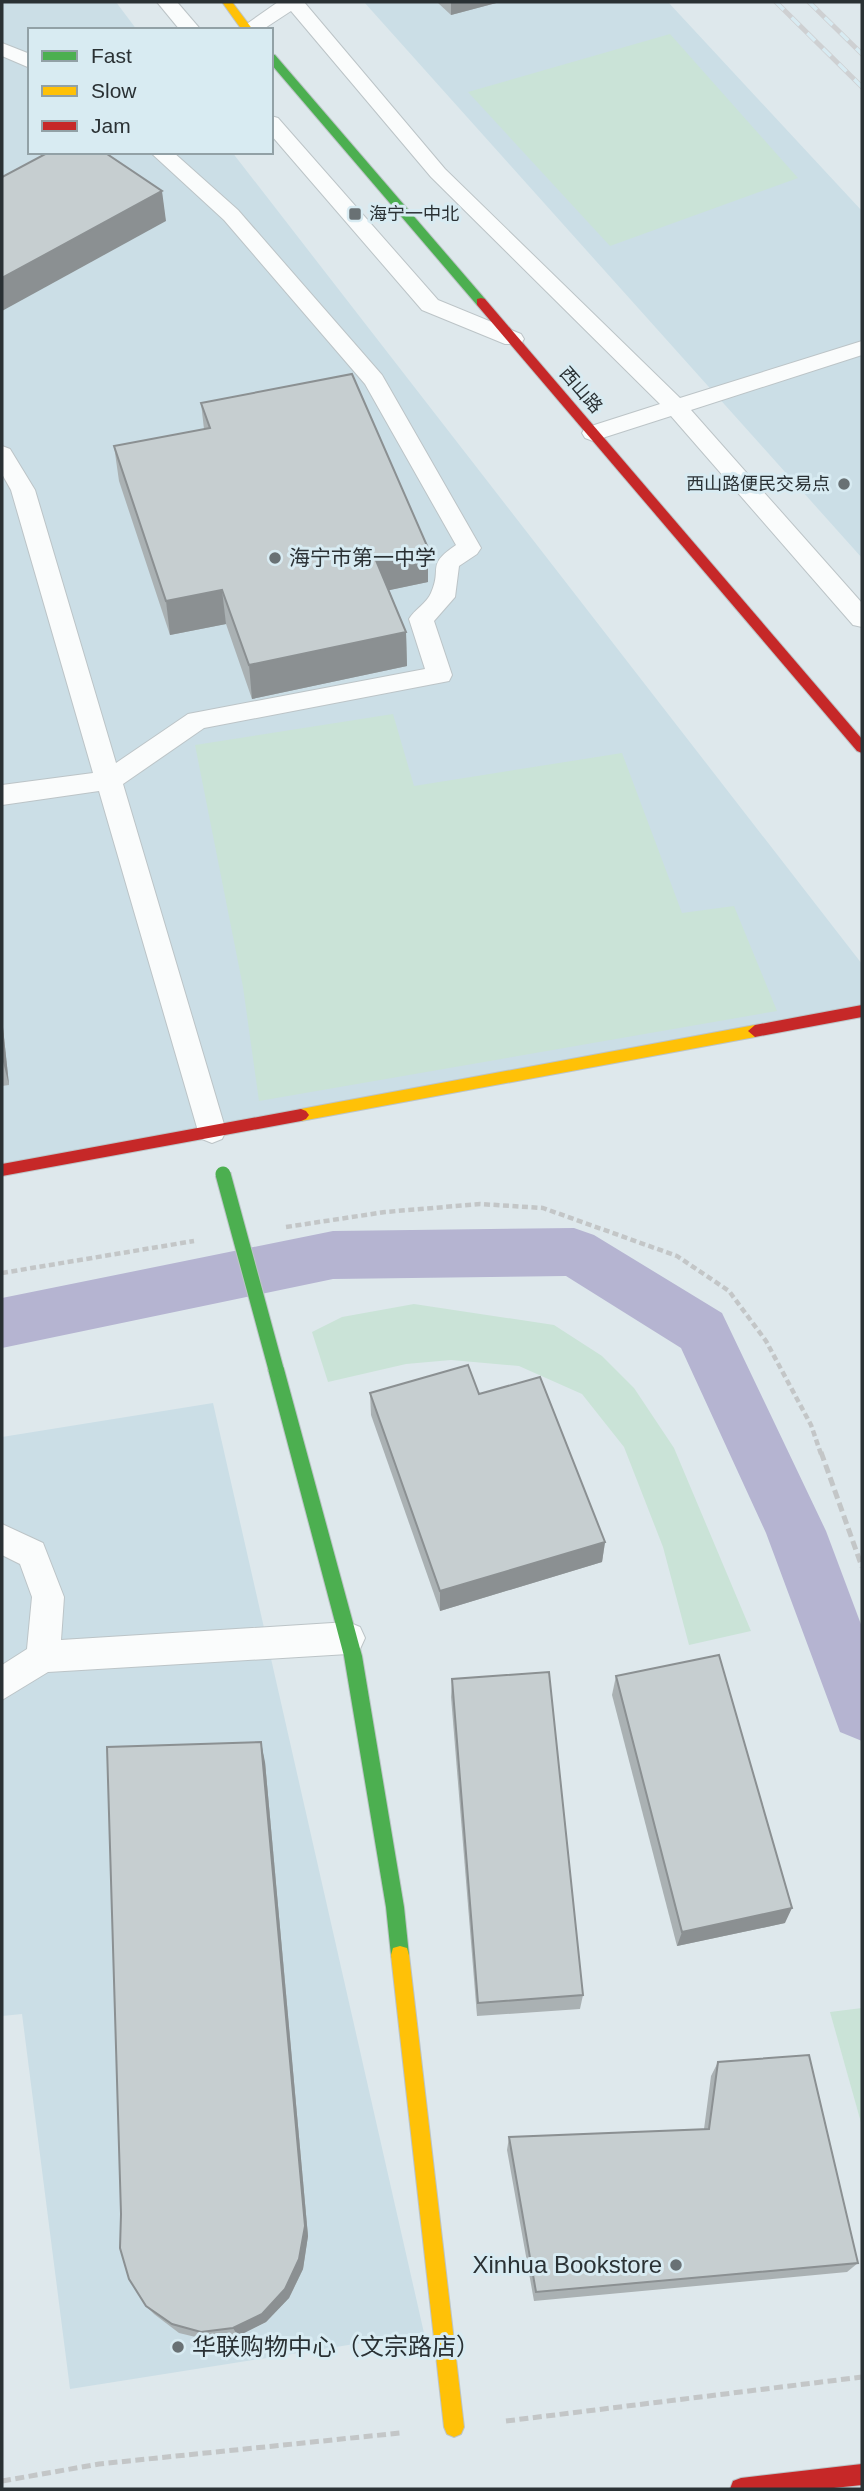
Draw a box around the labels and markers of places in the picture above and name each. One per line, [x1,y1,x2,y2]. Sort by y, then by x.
place label: 海宁一中北 [369,204,459,224]
marker: 海宁一中北 [347,206,363,222]
place label: 西山路便民交易点 [686,474,830,494]
marker: 西山路便民交易点 [836,476,852,492]
place label: 海宁市第一中学 [289,546,436,569]
marker: 海宁市第一中学 [267,550,283,566]
place label: Xinhua Bookstore [473,2251,662,2278]
marker: Xinhua Bookstore [668,2257,684,2273]
place label: 华联购物中心（文宗路店） [192,2333,480,2360]
marker: 华联购物中心（文宗路店） [170,2339,186,2355]

